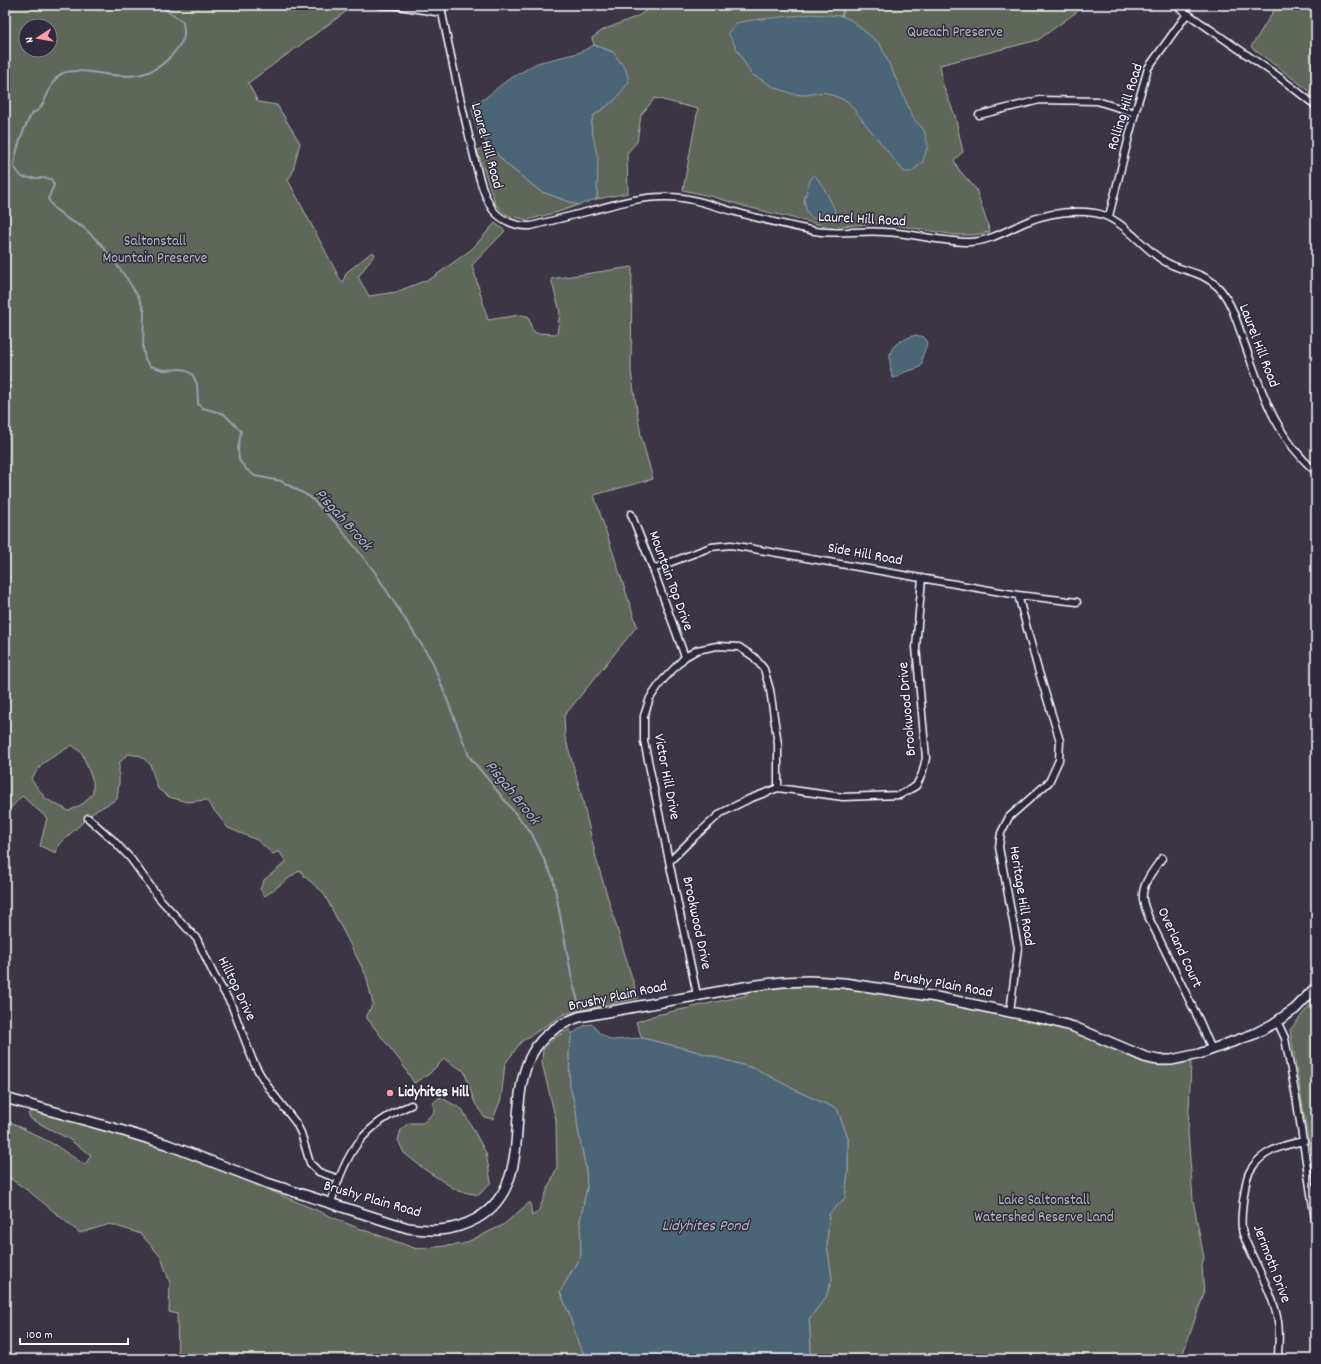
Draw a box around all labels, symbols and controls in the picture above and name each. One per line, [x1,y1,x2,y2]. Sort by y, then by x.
north arrow [18,18,58,58]
park label: Queach Preserve [907,22,1003,44]
text: N [22,35,39,44]
street label: Rolling Hill Road [1102,61,1150,153]
street label: Laurel Hill Road [464,101,508,191]
street label: Laurel Hill Road [818,207,906,233]
park label: Saltonstall Mountain Preserve [103,231,208,270]
street label: Laurel Hill Road [1232,301,1284,391]
water label: Pisgah Brook [309,484,378,557]
street label: Mountain Top Drive [642,528,698,635]
street label: Side Hill Road [826,538,904,572]
street label: Brookwood Drive [893,661,923,757]
street label: Victor Hill Drive [647,732,685,822]
water label: Pisgah Brook [479,756,546,831]
street label: Heritage Hill Road [1002,844,1040,948]
street label: Brookwood Drive [675,874,717,972]
street label: Overland Court [1151,904,1207,992]
street label: Hilltop Drive [211,953,261,1025]
street label: Brushy Plain Road [892,965,994,1005]
street label: Brushy Plain Road [567,976,669,1018]
place label: Lidyhites Hill [398,1082,469,1104]
marker: Lidyhites Hill [385,1088,395,1098]
street label: Brushy Plain Road [321,1176,423,1224]
park label: Lake Saltonstall Watershed Reserve Land [974,1190,1114,1229]
water label: Lidyhites Pond [662,1215,751,1238]
street label: Jerimoth Drive [1246,1222,1296,1307]
scale bar [20,1320,128,1346]
text: 100 m [26,1327,53,1344]

